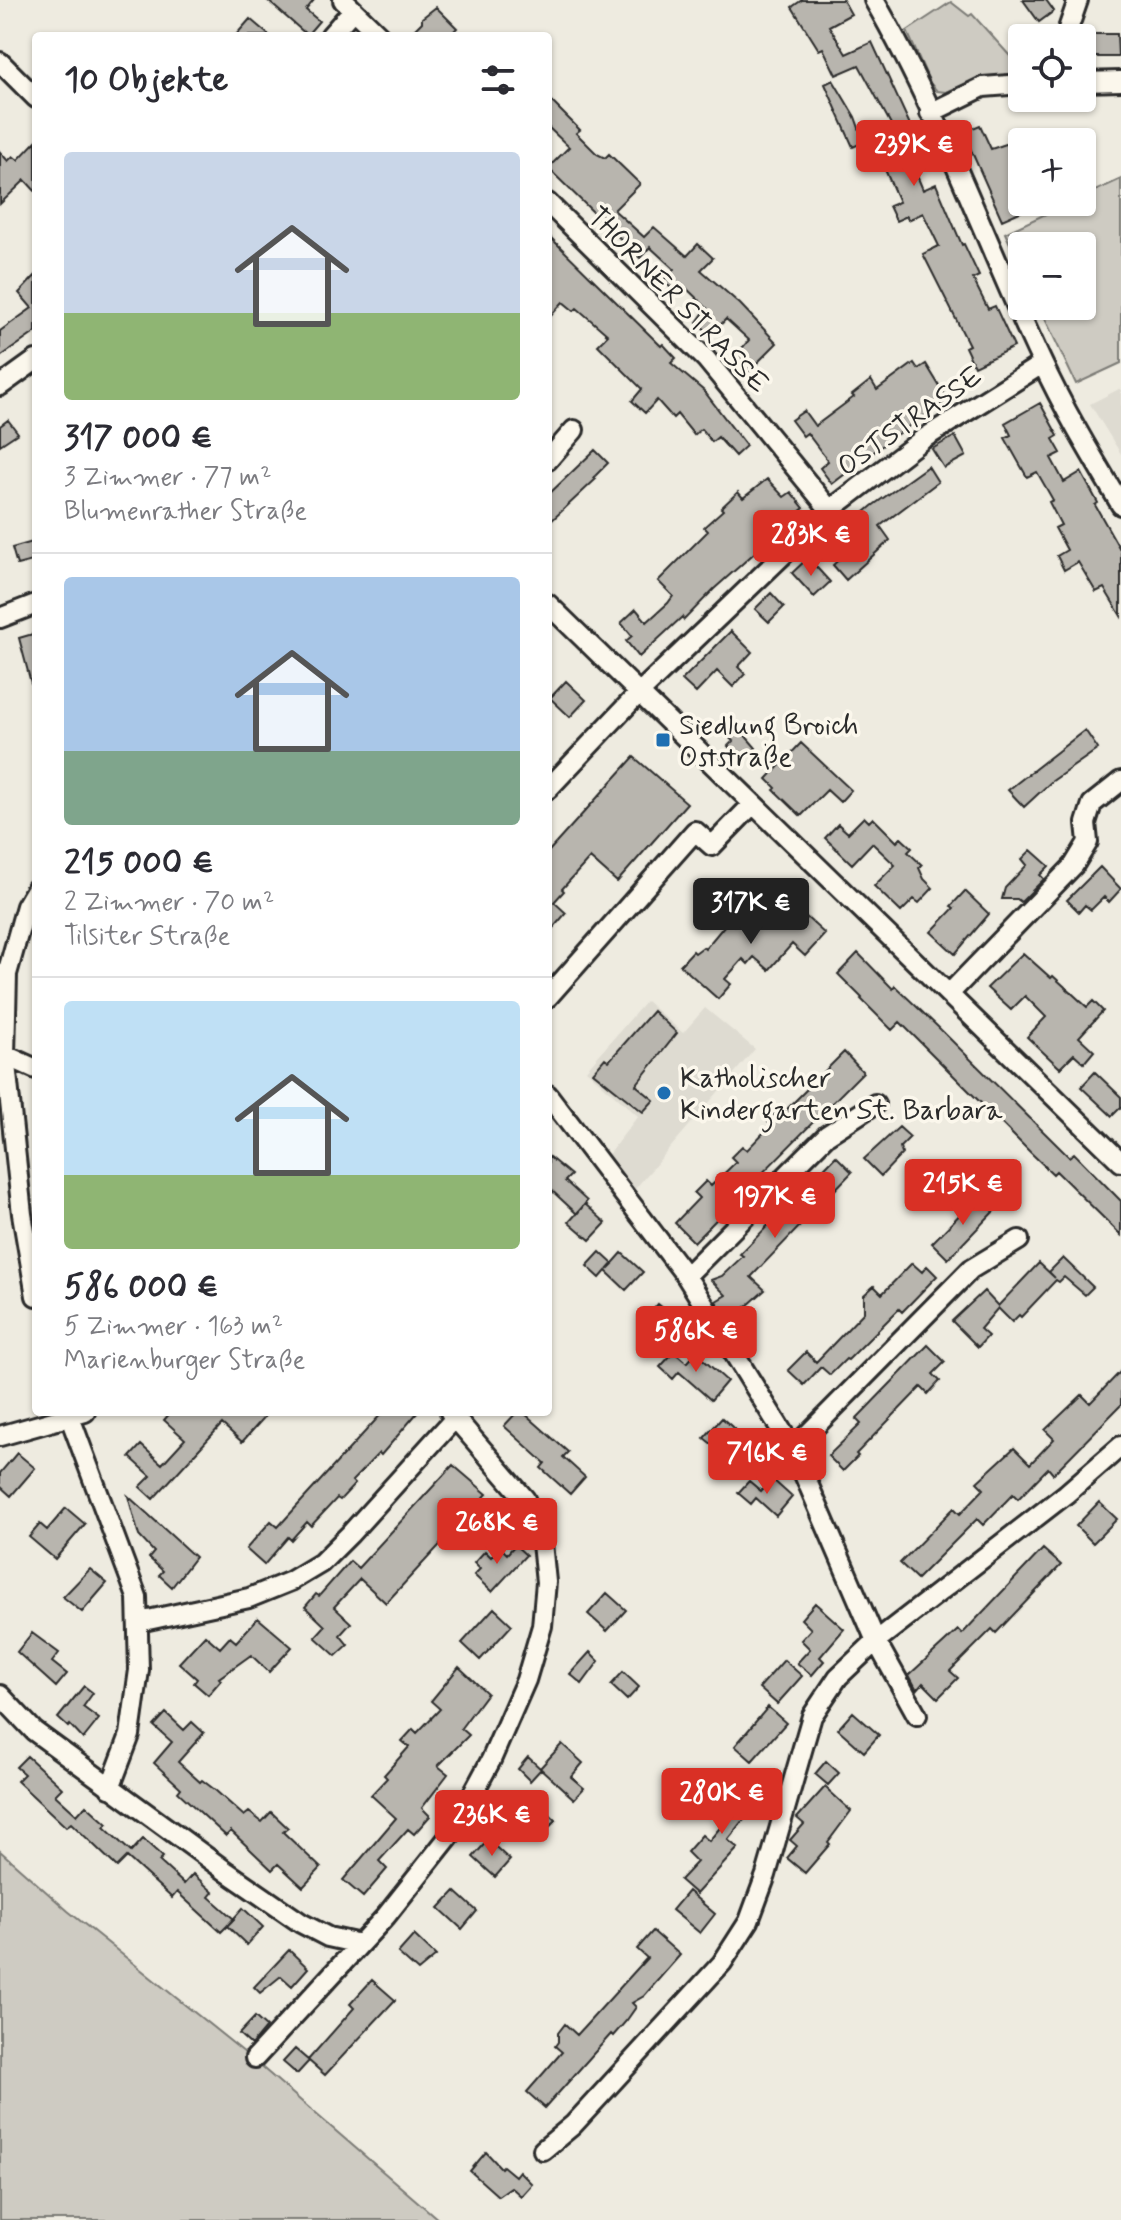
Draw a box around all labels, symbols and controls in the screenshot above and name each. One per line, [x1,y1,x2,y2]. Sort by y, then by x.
map controls [1008,24,1096,320]
button: locate [1008,24,1096,112]
text: 10 Objekte [64,58,228,103]
icon: filters [476,58,520,102]
pin: 239K € [849,120,979,188]
button: + [1008,128,1096,216]
text: 239K € [874,129,954,163]
street label: THORNER STRASSE [578,199,776,402]
icon: home [220,204,364,348]
button: − [1008,232,1096,320]
street label: OSTSTRASSE [831,358,990,486]
text: 317 000 € [64,416,213,461]
text: 3 Zimmer · 77 m² [64,461,272,495]
text: Blumenrather Straße [64,495,307,529]
pin: 283K € [746,510,876,578]
text: 283K € [771,519,851,553]
icon: home [220,629,364,773]
place label: Siedlung Broich Oststraße [679,708,859,777]
marker: Siedlung Broich Oststraße [654,731,672,749]
text: 215 000 € [64,841,214,886]
pin: 317K € [686,878,816,946]
text: 2 Zimmer · 70 m² [64,886,274,920]
text: 317K € [711,887,791,921]
text: Tilsiter Straße [64,920,230,954]
icon: home [220,1053,364,1197]
place label: Katholischer Kindergarten St. Barbara [680,1061,1003,1133]
marker: Katholischer Kindergarten St. Barbara [655,1084,673,1102]
pin: 215K € [898,1159,1028,1227]
text: 215K € [923,1168,1003,1202]
pin: 197K € [710,1172,840,1240]
text: 197K € [733,1181,817,1215]
text: 586 000 € [64,1265,219,1310]
pin: 586K € [631,1306,761,1374]
text: 5 Zimmer · 163 m² [64,1310,283,1344]
text: 586K € [654,1315,738,1349]
text: Marienburger Straße [64,1344,305,1378]
pin: 716K € [702,1428,832,1496]
text: 716K € [726,1437,808,1471]
pin: 268K € [432,1498,562,1566]
text: 268K € [455,1507,539,1541]
pin: 280K € [657,1768,787,1836]
text: 280K € [679,1777,765,1811]
pin: 236K € [427,1790,557,1858]
text: 236K € [453,1799,531,1833]

